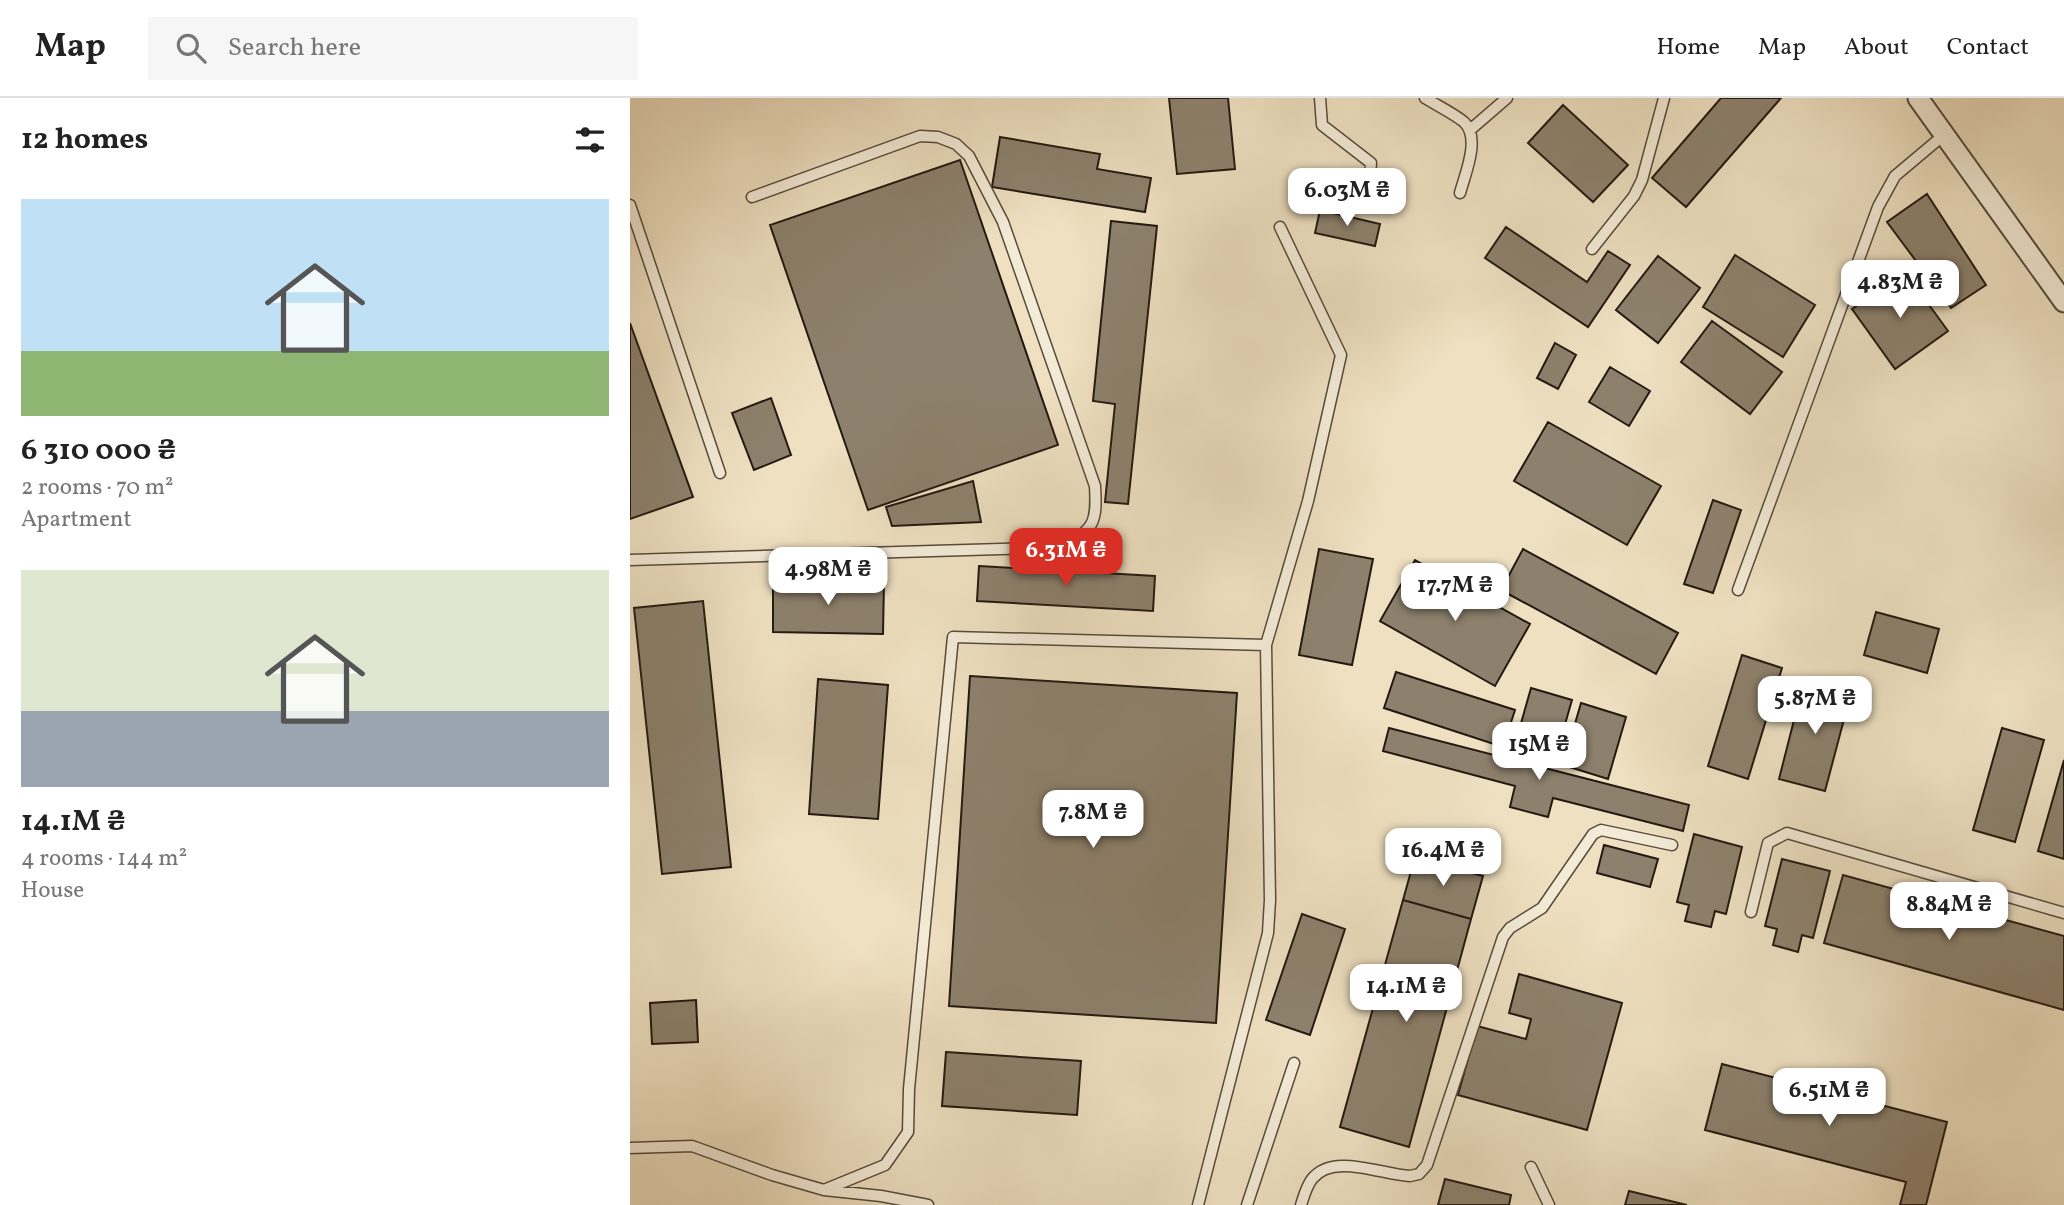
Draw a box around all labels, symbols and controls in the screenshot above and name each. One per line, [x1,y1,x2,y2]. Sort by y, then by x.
search box [148,17,638,80]
text: Map [35,25,106,71]
icon: search [172,29,210,67]
text: Search here [228,30,361,66]
text: Home [1656,31,1720,65]
text: Map [1758,31,1806,65]
text: About [1844,31,1909,65]
text: Contact [1947,31,2029,65]
text: 12 homes [21,119,148,161]
icon: filters [571,121,609,159]
pin: 6.03M ₴ [1282,169,1412,228]
text: 6.03M ₴ [1304,175,1390,207]
icon: home [252,245,378,371]
pin: 4.83M ₴ [1835,260,1965,320]
text: 4.83M ₴ [1857,267,1943,299]
text: 6 310 000 ₴ [21,430,176,472]
text: 2 rooms · 70 m² [21,472,174,504]
text: Apartment [21,504,132,536]
pin: 6.31M ₴ [1001,528,1131,588]
text: 6.31M ₴ [1026,535,1106,567]
pin: 4.98M ₴ [763,547,893,607]
text: 4.98M ₴ [785,554,871,586]
pin: 17.7M ₴ [1390,564,1520,623]
text: 17.7M ₴ [1417,570,1493,602]
icon: home [252,616,378,742]
pin: 5.87M ₴ [1750,676,1880,736]
text: 5.87M ₴ [1774,683,1856,715]
pin: 15M ₴ [1490,722,1588,782]
text: 15M ₴ [1508,729,1570,761]
pin: 7.8M ₴ [1036,790,1150,850]
text: 7.8M ₴ [1058,797,1128,829]
text: 14.1M ₴ [21,801,126,843]
pin: 16.4M ₴ [1378,828,1508,888]
text: 16.4M ₴ [1401,835,1485,867]
text: 4 rooms · 144 m² [21,843,187,875]
text: House [21,875,84,907]
pin: 8.84M ₴ [1884,882,2014,942]
text: 8.84M ₴ [1906,889,1992,921]
pin: 14.1M ₴ [1341,964,1471,1024]
text: 14.1M ₴ [1366,971,1446,1003]
pin: 6.51M ₴ [1764,1068,1894,1128]
text: 6.51M ₴ [1789,1075,1869,1107]

